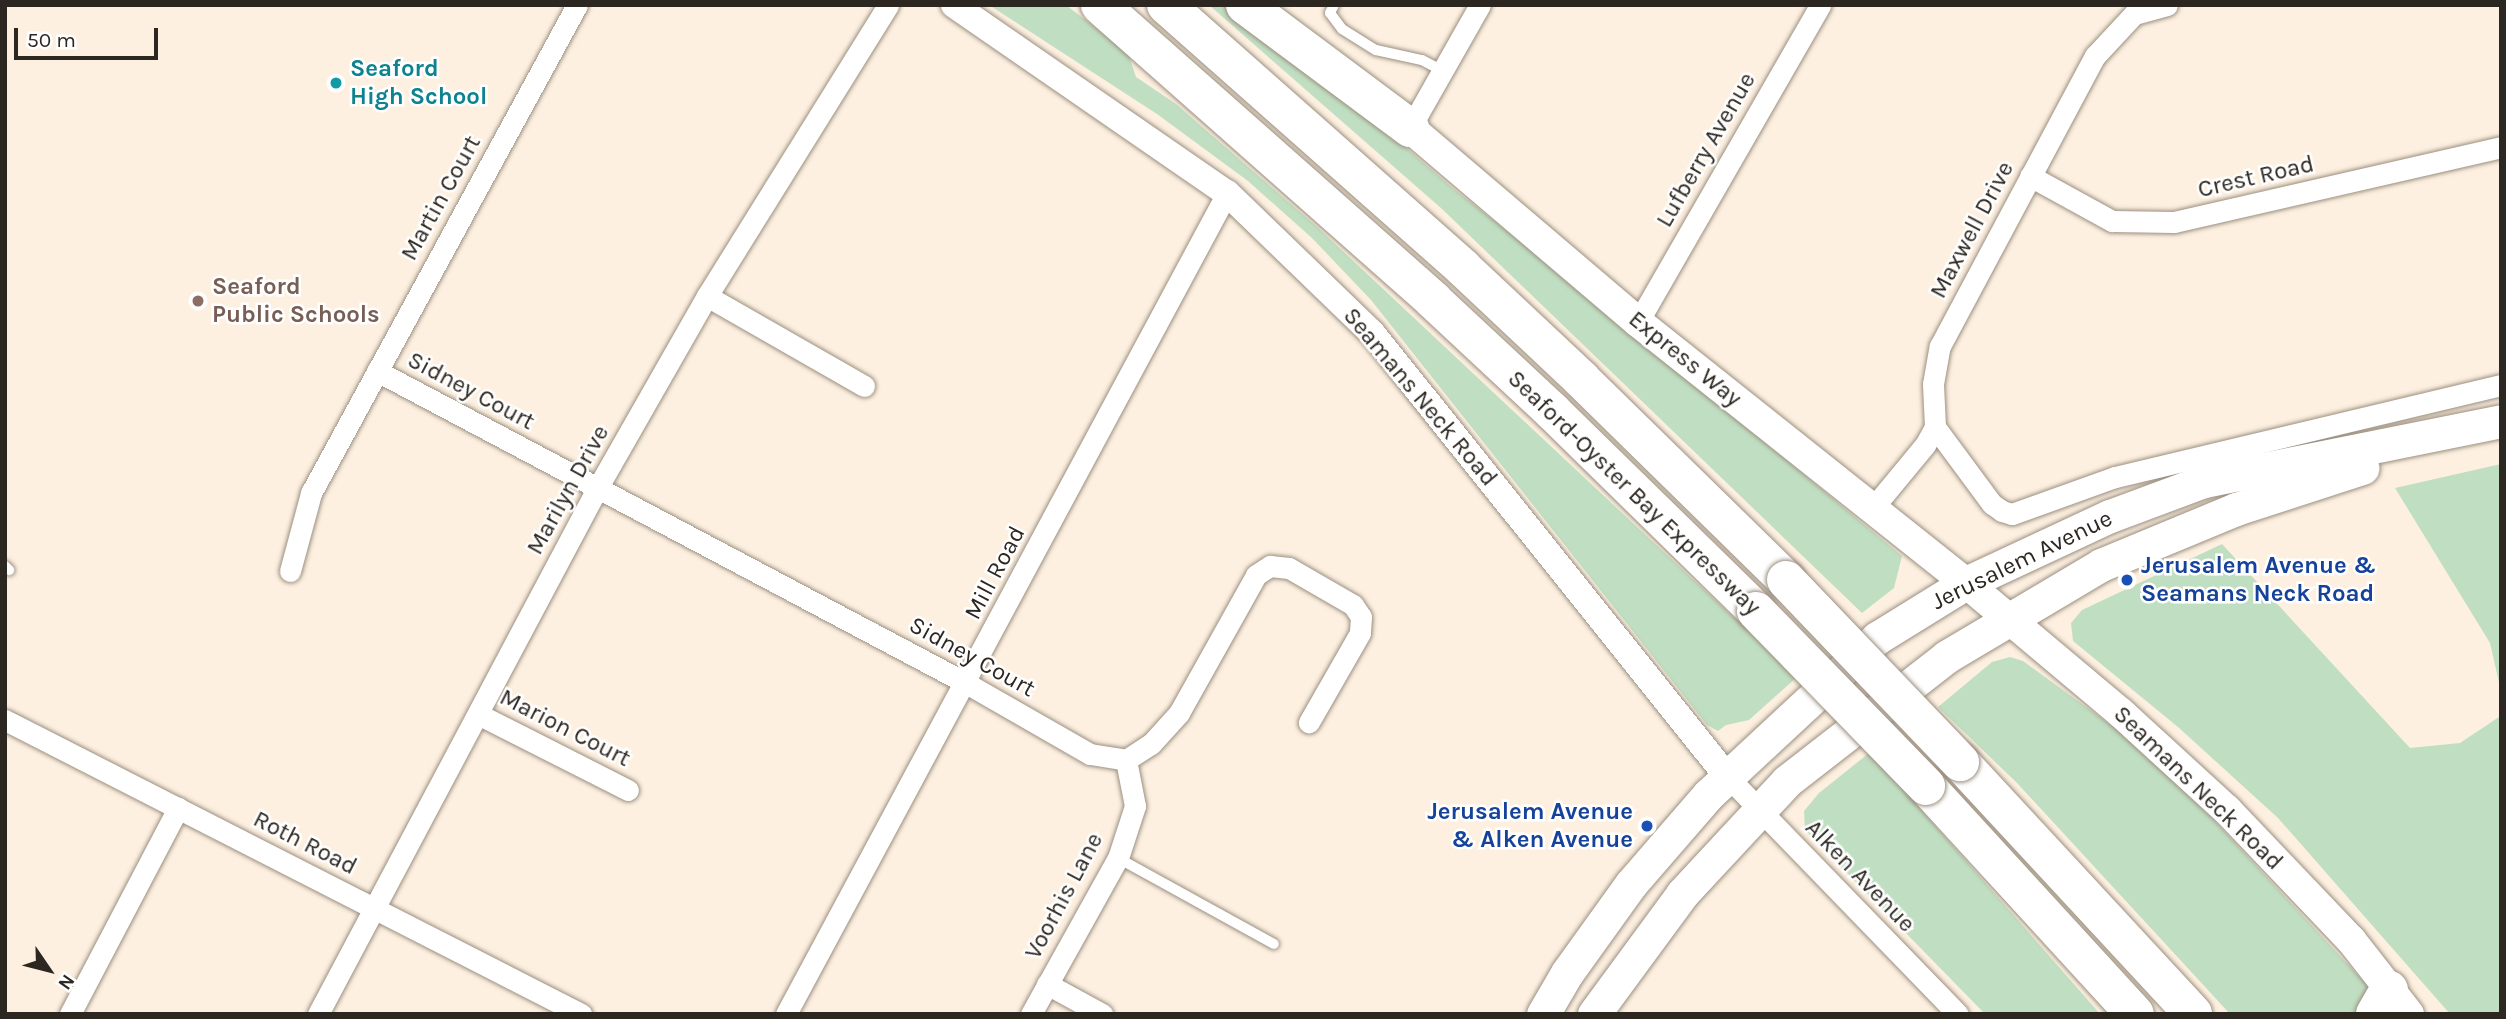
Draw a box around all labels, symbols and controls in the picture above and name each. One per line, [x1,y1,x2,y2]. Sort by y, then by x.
scale bar [18,14,161,58]
text: 50 m [27,28,76,52]
place label: Seaford High School [350,55,487,111]
street label: Lufberry Avenue [1650,68,1762,232]
marker: Seaford High School [328,75,344,91]
street label: Martin Court [395,130,487,266]
street label: Crest Road [2195,150,2317,204]
street label: Maxwell Drive [1924,157,2020,303]
place label: Seaford Public Schools [212,273,380,329]
marker: Seaford Public Schools [190,293,206,309]
street label: Seamans Neck Road [1337,302,1503,492]
street label: Express Way [1623,305,1747,413]
street label: Sidney Court [403,346,539,436]
street label: Seaford-Oyster Bay Expressway [1502,364,1766,622]
street label: Marilyn Drive [521,420,615,560]
street label: Jerusalem Avenue [1927,504,2117,616]
street label: Mill Road [958,521,1032,625]
place label: Jerusalem Avenue & Seamans Neck Road [2141,552,2376,608]
marker: Jerusalem Avenue & Seamans Neck Road [2119,572,2135,588]
street label: Sidney Court [904,611,1040,703]
street label: Marion Court [495,683,635,773]
street label: Seamans Neck Road [2107,700,2289,876]
place label: Jerusalem Avenue & Alken Avenue [1427,798,1633,854]
street label: Roth Road [248,805,362,881]
street label: Alken Avenue [1799,814,1921,938]
marker: Jerusalem Avenue & Alken Avenue [1639,818,1655,834]
street label: Voorhis Lane [1019,828,1109,964]
north arrow [14,935,84,1005]
text: N [53,970,79,994]

